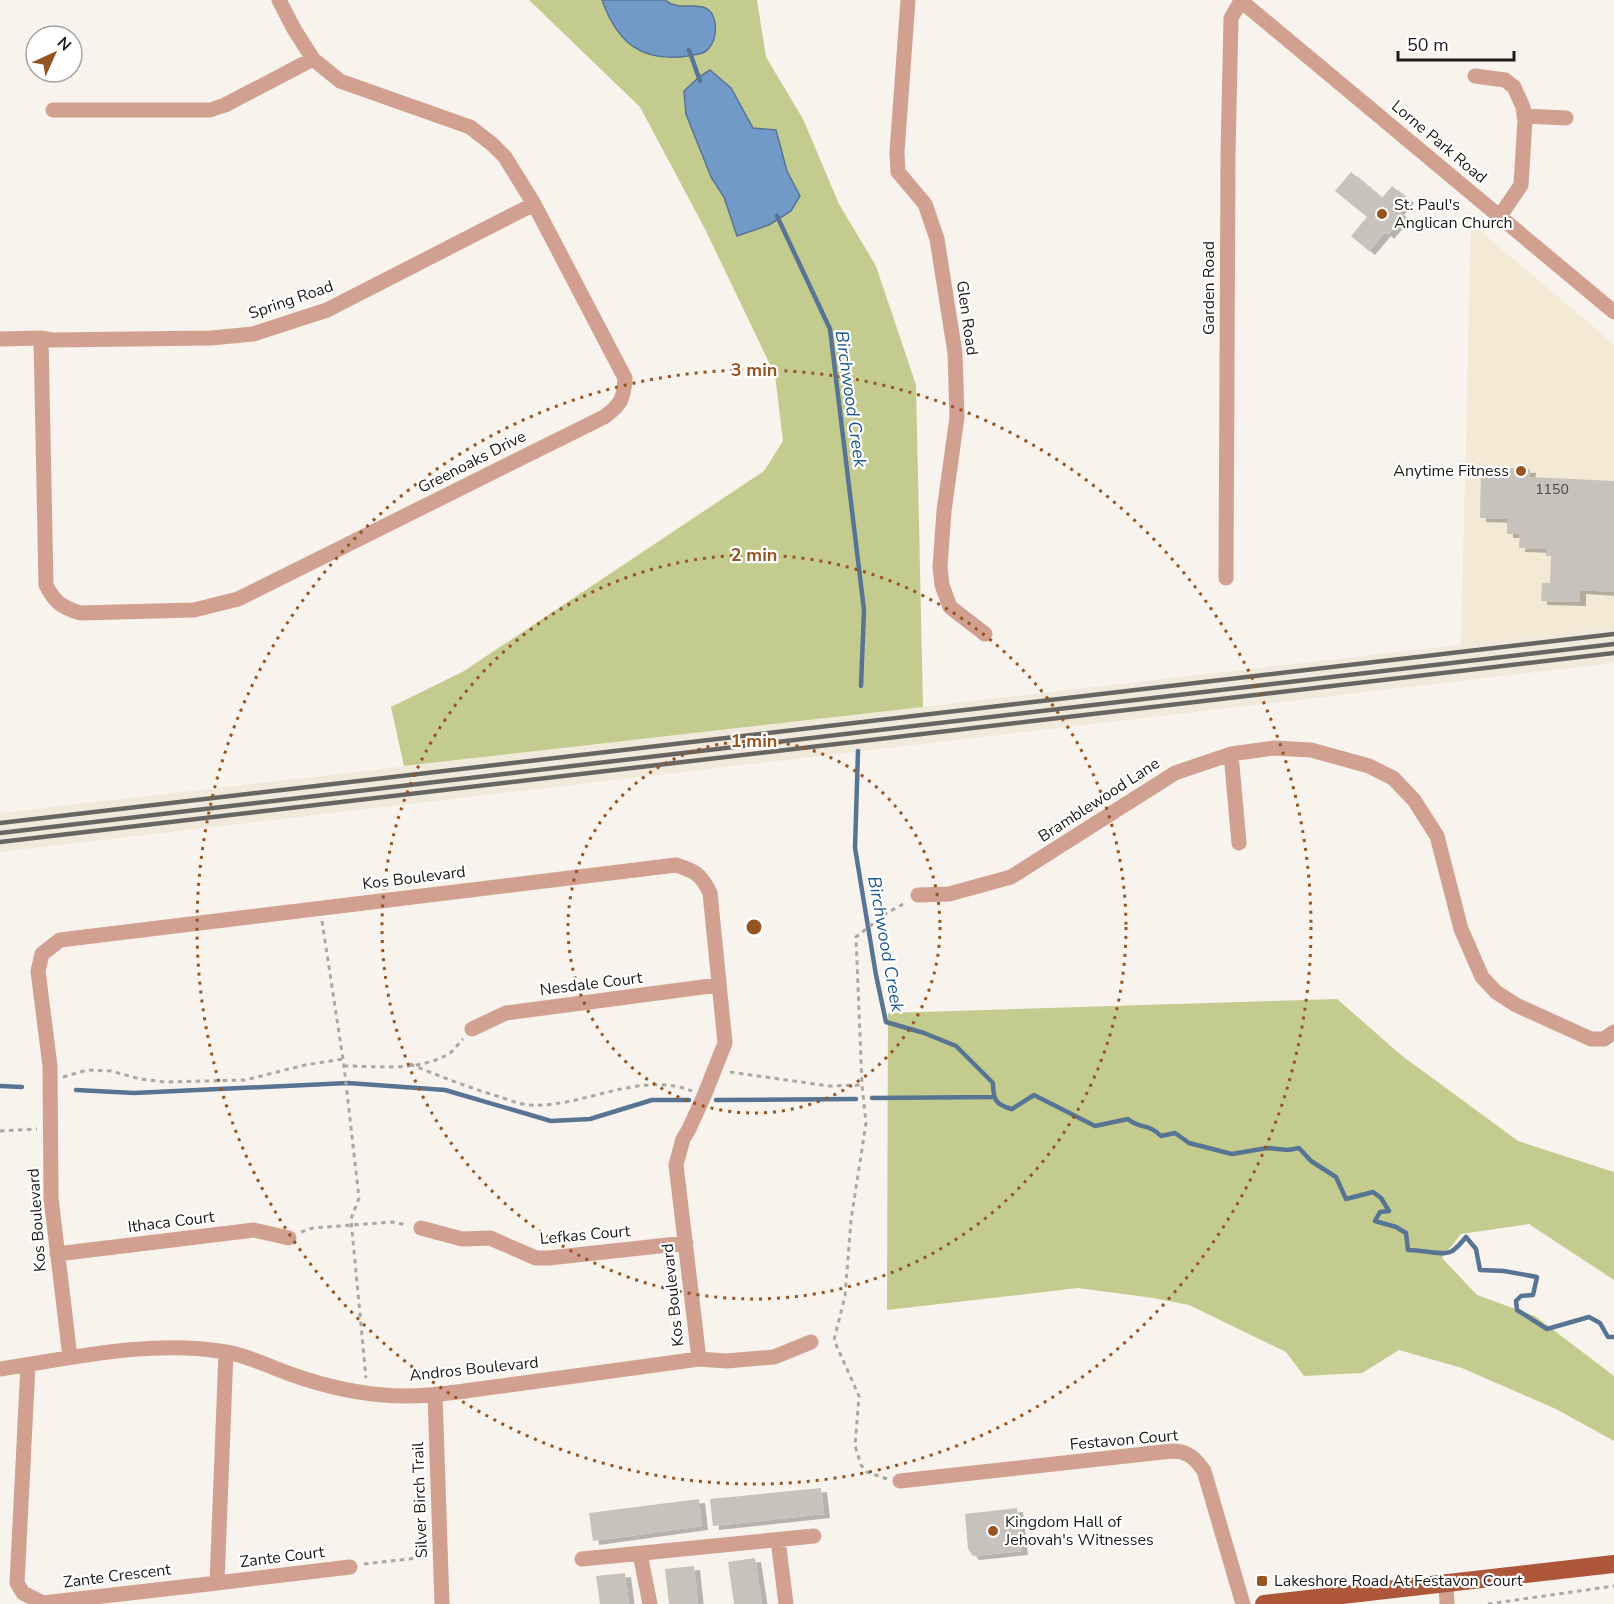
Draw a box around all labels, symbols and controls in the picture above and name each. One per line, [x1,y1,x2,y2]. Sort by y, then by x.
north arrow [24,24,84,84]
scale bar [1398,24,1514,62]
text: N [52,32,76,56]
text: 50 m [1407,33,1449,57]
street label: Lorne Park Road [1387,96,1491,188]
place label: St. Paul's Anglican Church [1394,194,1513,234]
marker: St. Paul's Anglican Church [1375,207,1389,221]
street label: Garden Road [1198,241,1220,335]
street label: Spring Road [246,275,336,325]
street label: Glen Road [951,279,983,357]
water label: Birchwood Creek [830,329,873,470]
text: 3 min [731,358,777,382]
street label: Greenoaks Drive [414,425,530,499]
place label: Anytime Fitness [1393,460,1509,482]
marker: Anytime Fitness [1514,464,1528,478]
house number: 1150 [1535,480,1569,499]
text: 2 min [731,543,777,567]
text: 1 min [731,729,777,753]
street label: Bramblewood Lane [1034,753,1164,847]
street label: Kos Boulevard [361,861,467,895]
water label: Birchwood Creek [862,874,910,1015]
centre of rings [744,917,764,937]
street label: Nesdale Court [539,967,644,1001]
street label: Kos Boulevard [22,1167,52,1273]
street label: Ithaca Court [126,1206,216,1238]
street label: Lefkas Court [539,1220,631,1250]
street label: Kos Boulevard [657,1242,689,1348]
street label: Andros Boulevard [408,1351,540,1387]
street label: Festavon Court [1069,1424,1179,1456]
street label: Silver Birch Trail [407,1441,433,1559]
place label: Kingdom Hall of Jehovah's Witnesses [1004,1511,1154,1551]
marker: Kingdom Hall of Jehovah's Witnesses [986,1524,1000,1538]
street label: Zante Court [239,1541,326,1573]
street label: Zante Crescent [62,1558,172,1594]
place label: Lakeshore Road At Festavon Court [1274,1570,1523,1592]
marker: Lakeshore Road At Festavon Court [1255,1574,1269,1588]

